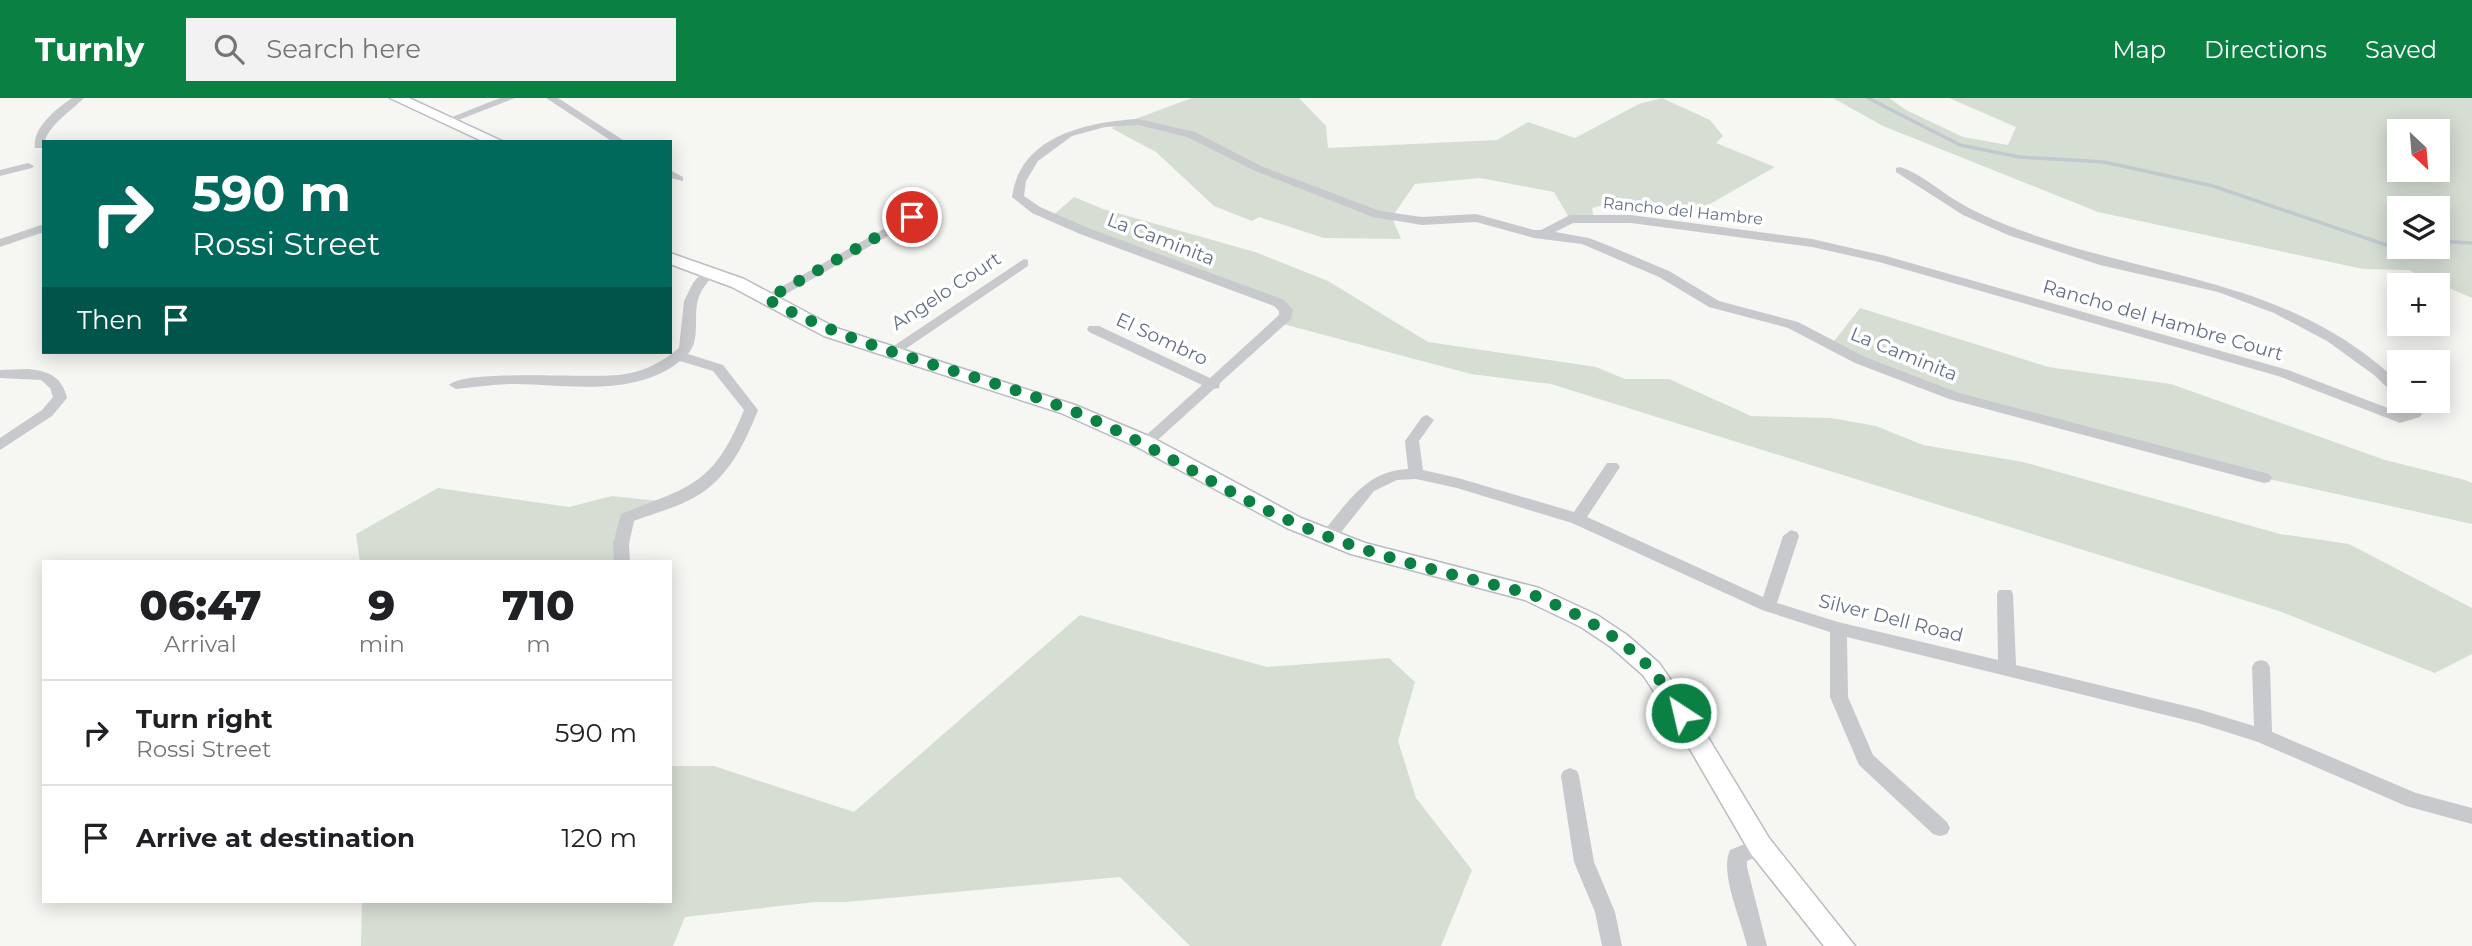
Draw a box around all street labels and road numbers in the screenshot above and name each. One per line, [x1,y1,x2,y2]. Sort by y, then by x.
street label: Rancho del Hambre [1602,193,1764,229]
street label: La Caminita [1104,208,1218,270]
street label: Angelo Court [887,247,1005,335]
street label: Rancho del Hambre Court [2040,275,2286,365]
street label: El Sombro [1112,308,1212,370]
street label: La Caminita [1847,322,1961,386]
street label: Silver Dell Road [1816,589,1966,647]

